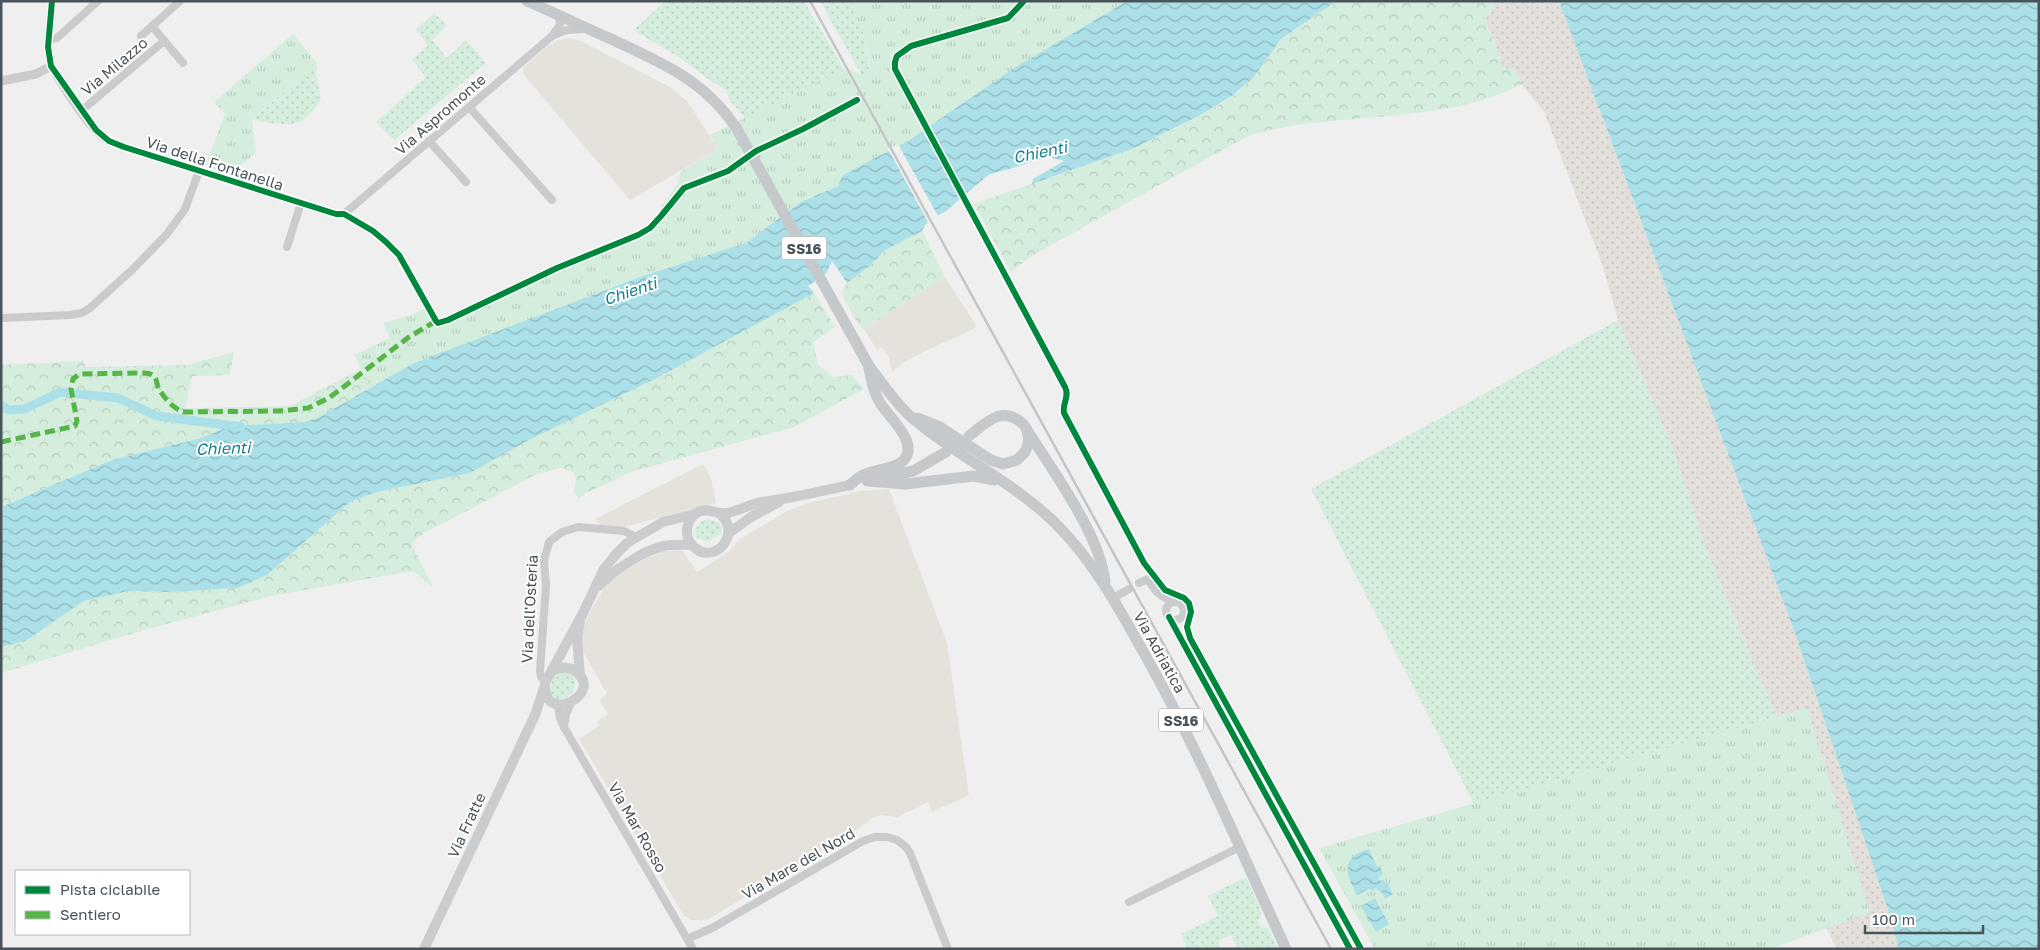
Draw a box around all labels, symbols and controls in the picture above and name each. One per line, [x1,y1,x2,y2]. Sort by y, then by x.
street label: Via Milazzo [77,33,151,99]
street label: Via Aspromonte [391,70,489,158]
street label: Via della Fontanella [144,132,286,194]
water label: Chienti [1011,136,1070,167]
road number: SS16 [782,237,826,260]
water label: Chienti [601,272,661,309]
water label: Chienti [195,437,252,459]
street label: Via dell'Osteria [517,554,541,664]
street label: Via Adriatica [1130,608,1190,696]
road number: SS16 [1158,708,1204,732]
street label: Via Mar Rosso [605,779,671,875]
street label: Via Fratte [443,789,489,860]
street label: Via Mare del Nord [738,823,858,903]
legend [15,870,190,935]
text: Pista ciclabile [60,880,161,898]
scale bar [1865,902,1982,934]
text: Sentiero [60,905,121,923]
text: 100 m [1872,910,1915,928]

